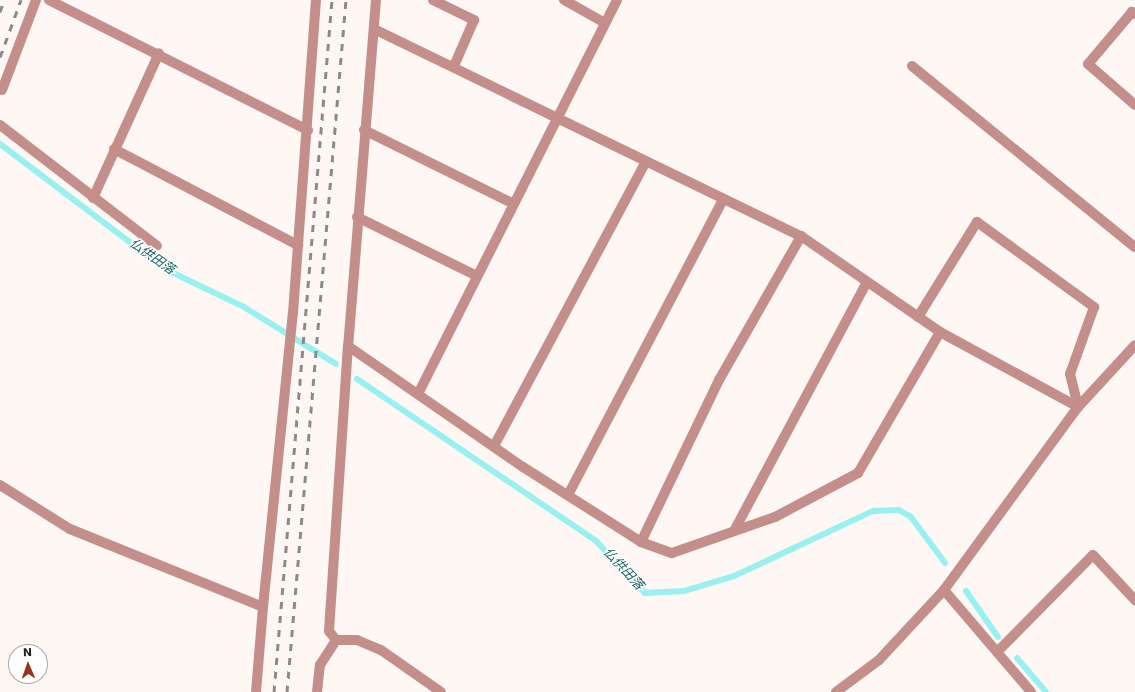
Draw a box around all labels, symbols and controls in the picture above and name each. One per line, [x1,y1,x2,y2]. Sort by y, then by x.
water label: 仏供田落 [126,236,178,278]
water label: 仏供田落 [600,545,646,593]
north arrow [8,644,48,684]
text: N [23,646,32,659]

